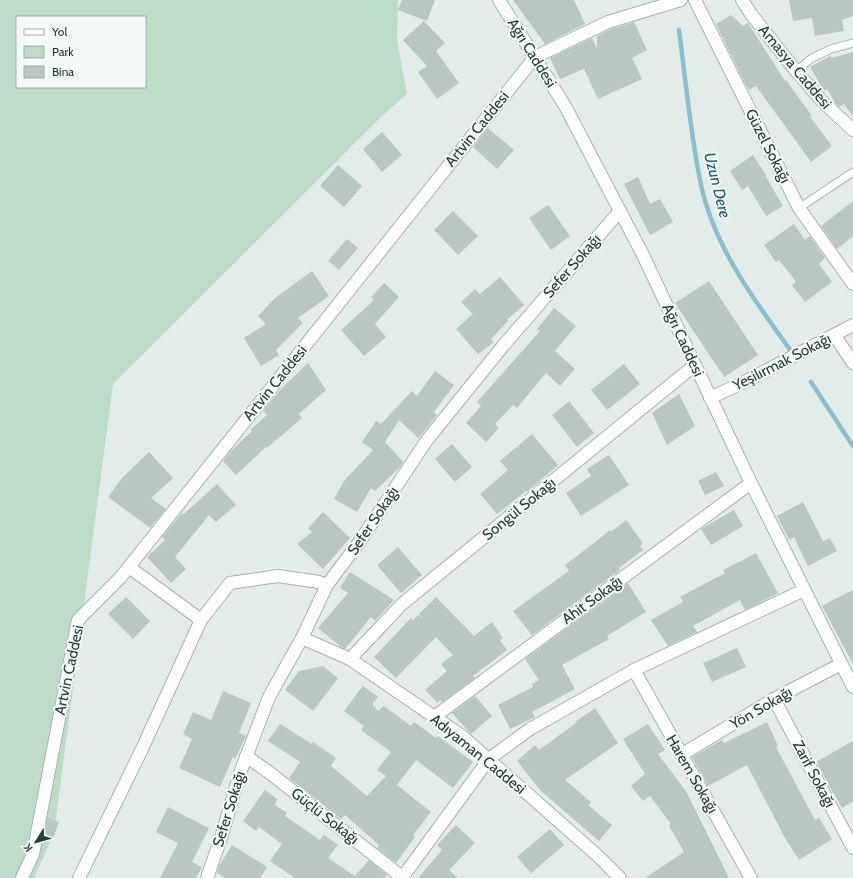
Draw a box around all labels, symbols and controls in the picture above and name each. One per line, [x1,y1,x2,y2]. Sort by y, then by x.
street label: Ağrı Caddesi [504,15,560,91]
legend [16,16,146,88]
street label: Amasya Caddesi [755,21,835,113]
text: Yol [51,24,67,39]
text: Park [52,44,74,59]
text: Bina [52,64,74,79]
street label: Artvin Caddesi [441,88,513,170]
street label: Güzel Sokağı [742,106,794,186]
water label: Uzun Dere [700,150,735,220]
street label: Sefer Sokağı [539,230,605,302]
street label: Ağrı Caddesi [658,301,708,379]
street label: Yeşilırmak Sokağı [729,330,834,395]
street label: Artvin Caddesi [239,342,311,424]
street label: Songül Sokağı [479,474,559,544]
street label: Sefer Sokağı [344,483,402,559]
street label: Ahit Sokağı [558,572,626,628]
street label: Artvin Caddesi [51,623,87,717]
street label: Yön Sokağı [726,683,795,733]
street label: Adıyaman Caddesi [427,710,529,798]
street label: Harem Sokağı [662,731,722,817]
street label: Zarif Sokağı [789,738,839,810]
street label: Sefer Sokağı [209,769,249,849]
street label: Güçlü Sokağı [288,784,362,848]
north arrow [16,822,56,862]
text: K [20,841,36,855]

